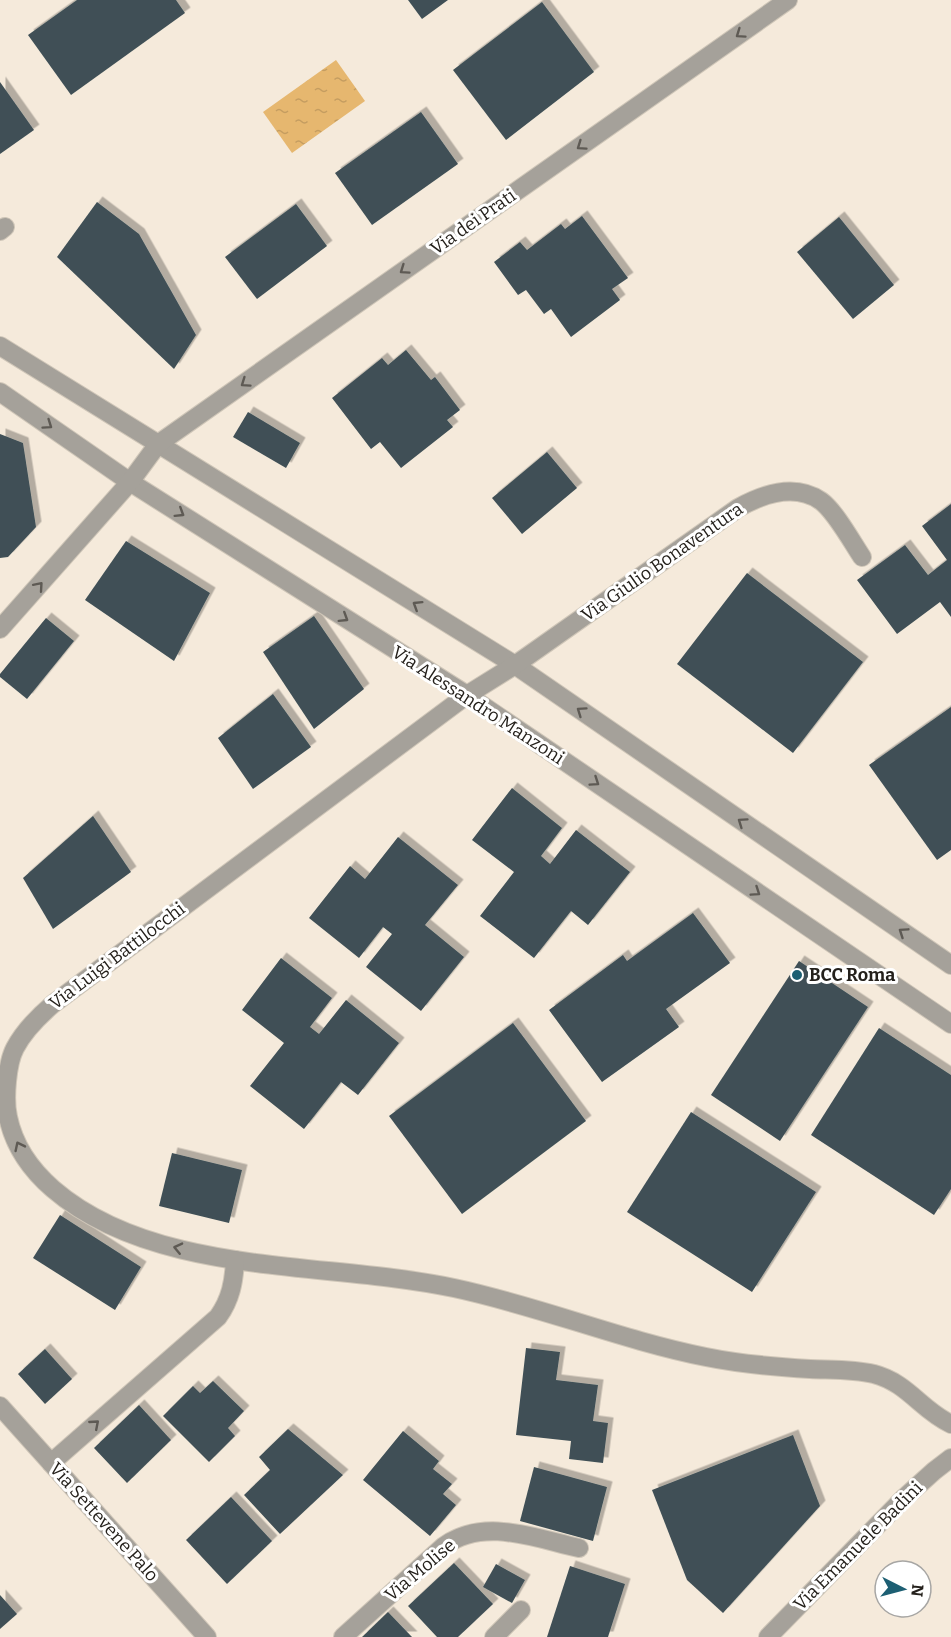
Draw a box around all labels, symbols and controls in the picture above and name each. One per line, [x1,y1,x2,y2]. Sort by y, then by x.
one-way arrow [736,27,747,38]
one-way arrow [577,139,588,150]
street label: Via dei Prati [426,184,520,260]
one-way arrow [400,263,411,274]
one-way arrow [241,376,252,387]
one-way arrow [41,418,52,429]
street label: Via Giulio Bonaventura [577,498,747,626]
one-way arrow [173,506,184,517]
one-way arrow [32,582,43,592]
one-way arrow [413,602,424,613]
one-way arrow [338,610,348,622]
street label: Via Alessandro Manzoni [388,641,568,769]
one-way arrow [577,707,588,718]
one-way arrow [589,775,599,787]
one-way arrow [737,818,748,829]
one-way arrow [750,885,761,896]
street label: Via Luigi Battilocchi [45,898,189,1014]
one-way arrow [898,928,909,939]
place label: BCC Roma [809,964,895,986]
marker: BCC Roma [790,968,804,982]
one-way arrow [14,1141,26,1152]
one-way arrow [173,1242,183,1255]
one-way arrow [88,1420,99,1431]
street label: Via Settevene Palo [45,1458,163,1586]
street label: Via Emanuele Badini [789,1477,927,1615]
street label: Via Molise [380,1534,460,1606]
north arrow [873,1559,933,1619]
text: N [907,1583,928,1598]

